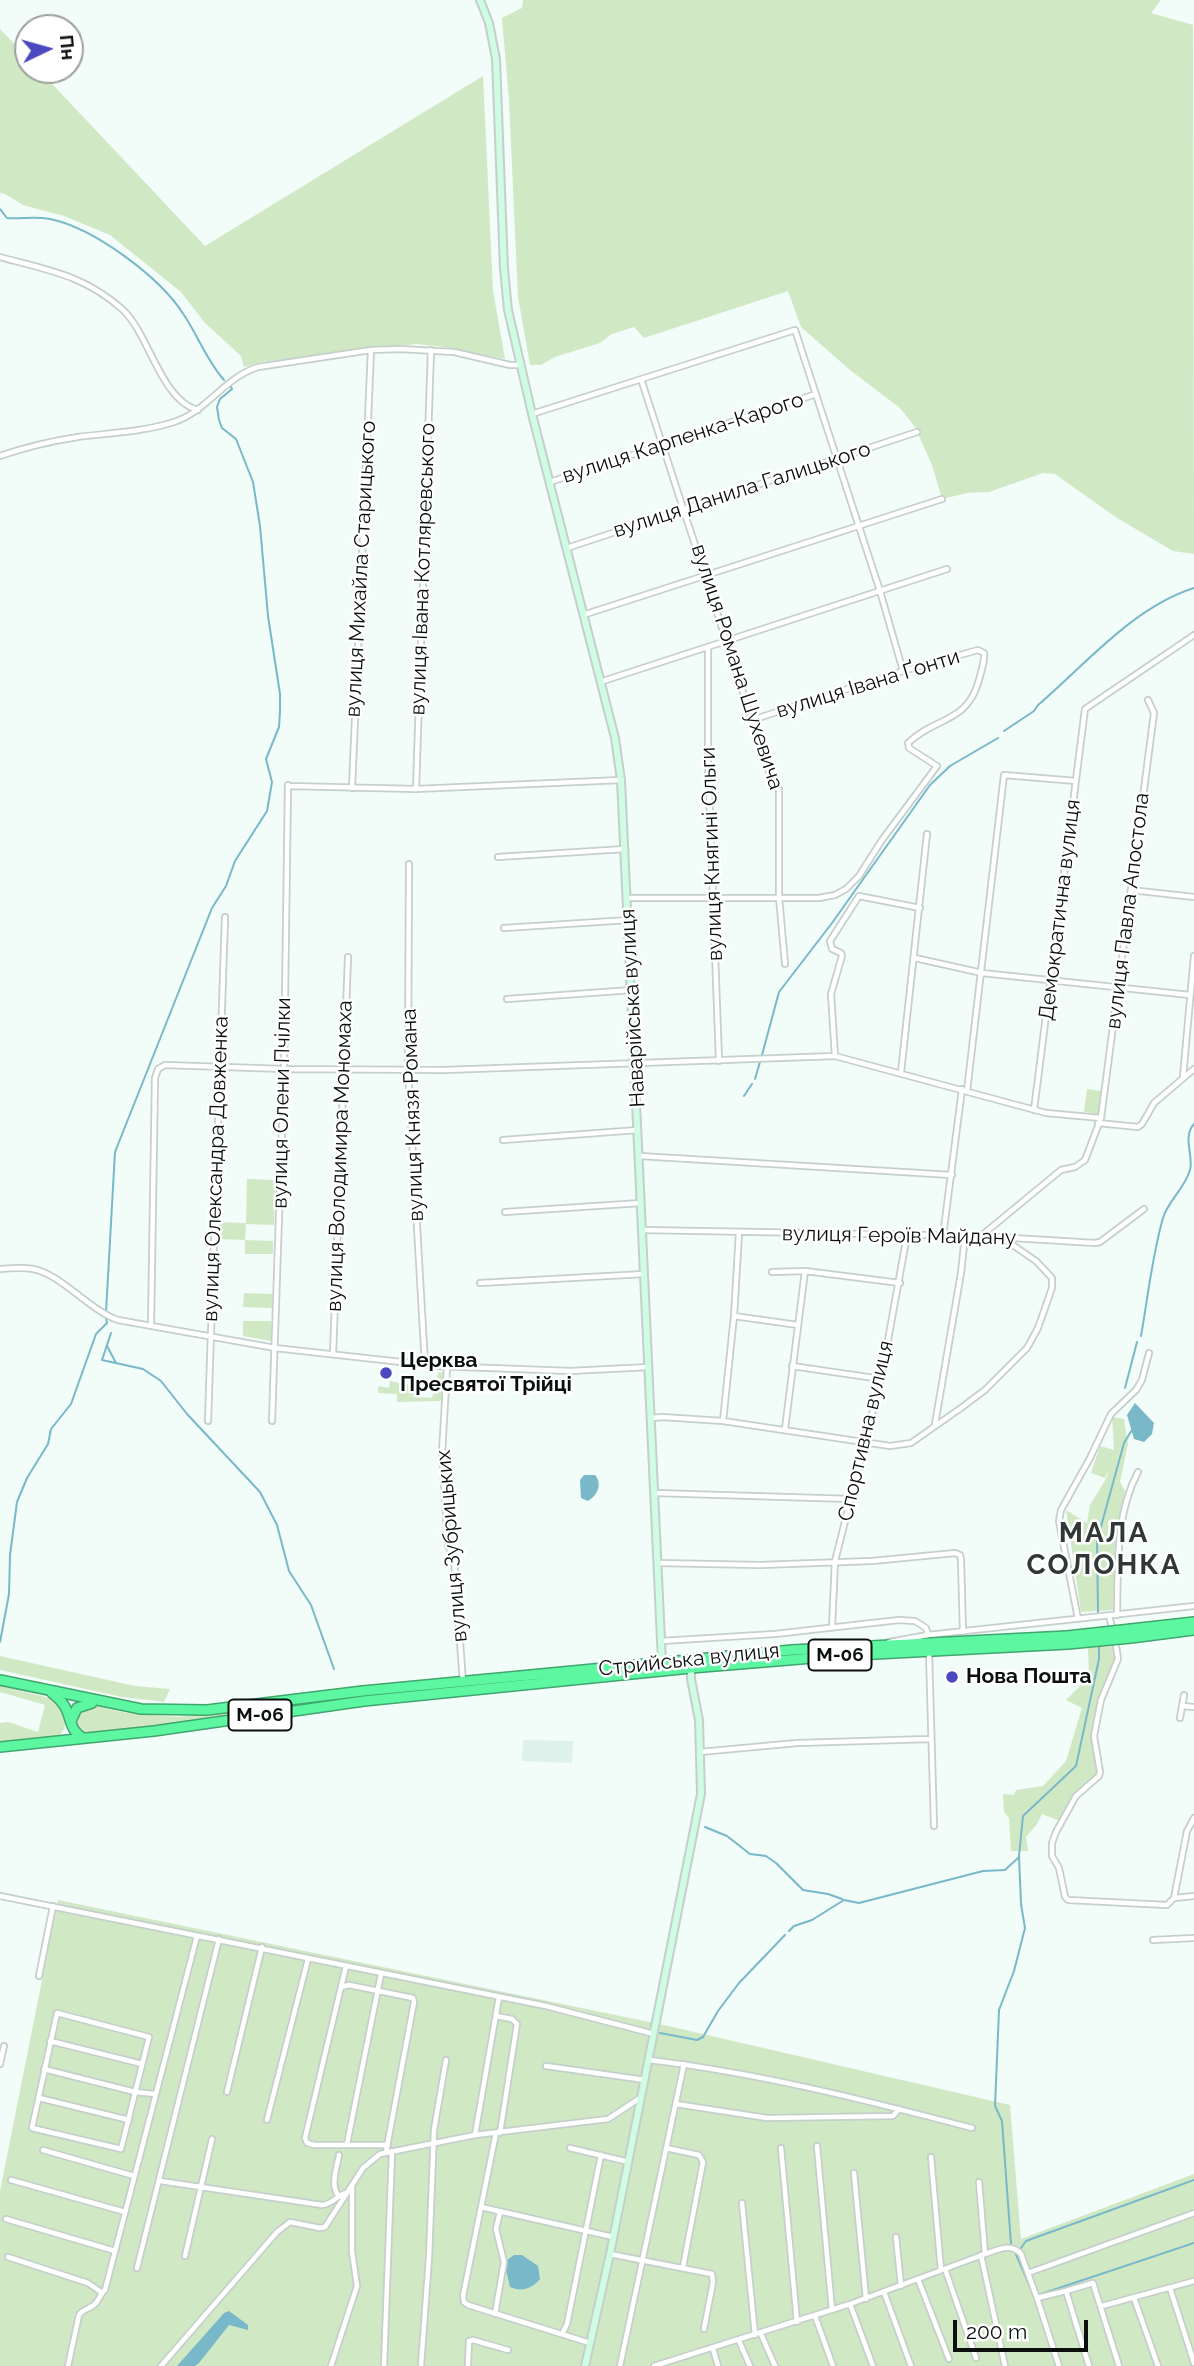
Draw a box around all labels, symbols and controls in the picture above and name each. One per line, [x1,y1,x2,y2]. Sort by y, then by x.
north arrow [14,14,84,84]
text: Пн [56,34,80,61]
street label: вулиця Карпенка-Карого [559,387,807,489]
street label: вулиця Михайла Старицького [341,420,381,718]
street label: вулиця Івана Котляревського [405,422,441,716]
street label: вулиця Данила Галицького [610,436,874,544]
street label: вулиця Романа Шухевича [685,541,789,793]
street label: вулиця Івана Ґонти [773,644,963,724]
street label: вулиця Княгині Ольги [696,747,728,961]
street label: вулиця Павла Апостола [1101,791,1155,1031]
street label: Демократична вулиця [1034,798,1086,1022]
street label: Наварійська вулиця [615,908,651,1108]
street label: вулиця Олени Пчілки [268,997,296,1209]
street label: вулиця Володимира Мономаха [322,1000,358,1312]
street label: вулиця Князя Романа [397,1008,429,1222]
street label: вулиця Олександра Довженка [198,1016,234,1322]
street label: вулиця Героїв Майдану [782,1221,1016,1251]
street label: Спортивна вулиця [833,1338,899,1524]
place label: Церква Пресвятої Трійці [400,1348,572,1398]
marker: Церква Пресвятої Трійці [378,1365,394,1381]
street label: вулиця Зубрицьких [431,1449,473,1643]
district label: МАЛА СОЛОНКА [1027,1517,1181,1583]
street label: Стрийська вулиця [597,1638,781,1682]
road number: М-06 [808,1639,872,1670]
place label: Нова Пошта [966,1664,1092,1690]
marker: Нова Пошта [944,1669,960,1685]
road number: М-06 [229,1700,292,1730]
scale bar [956,2306,1091,2350]
text: 200 m [966,2319,1027,2344]

